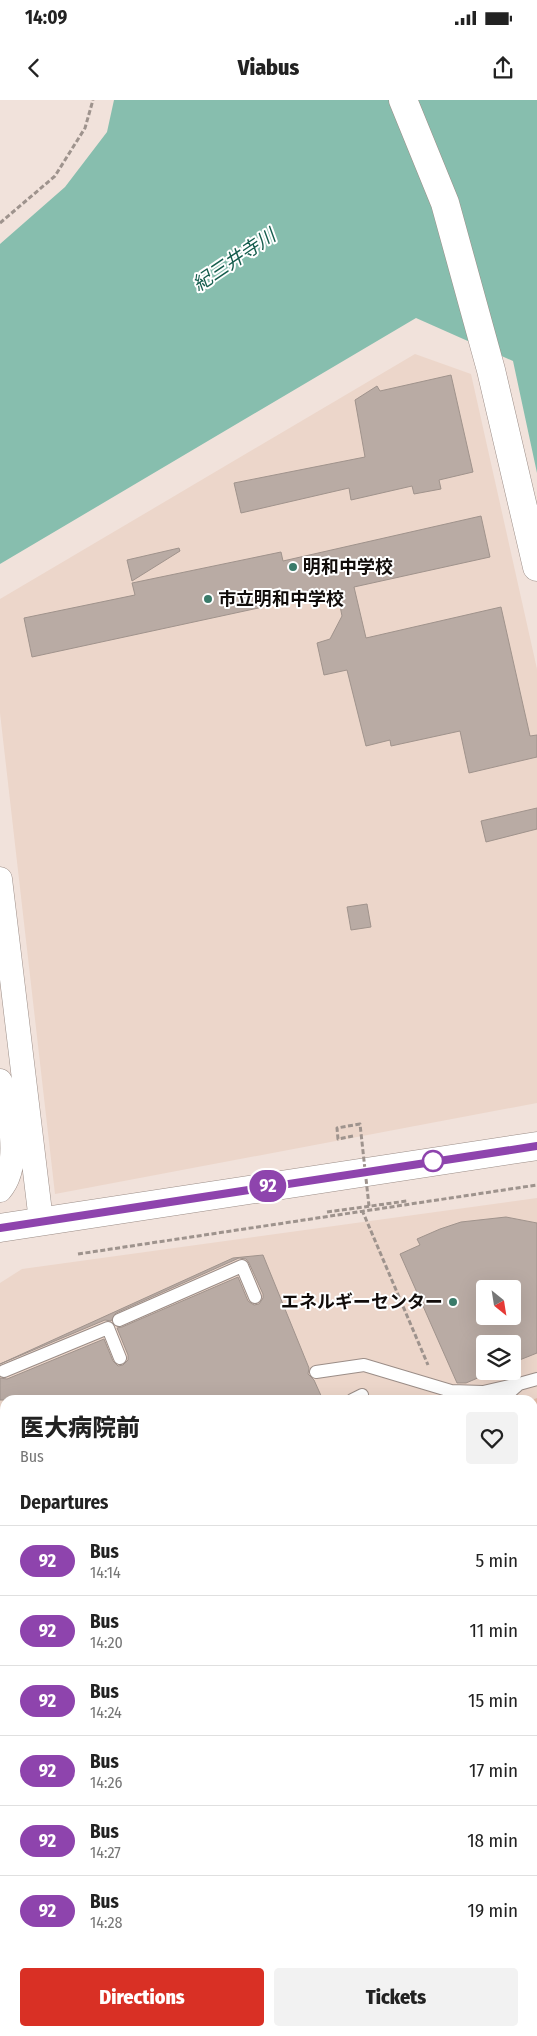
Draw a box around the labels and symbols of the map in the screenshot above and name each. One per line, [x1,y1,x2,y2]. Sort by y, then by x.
water label: 紀三井寺川 [188,223,281,296]
place label: 明和中学校 [303,556,393,578]
marker: 明和中学校 [287,561,299,573]
place label: 市立明和中学校 [218,588,344,610]
marker: 市立明和中学校 [202,593,214,605]
unlabelled marker [422,1150,444,1172]
line badge: 92 [246,1170,290,1202]
north arrow [476,1280,521,1325]
place label: エネルギーセンター [281,1291,443,1313]
marker: エネルギーセンター [447,1296,459,1308]

